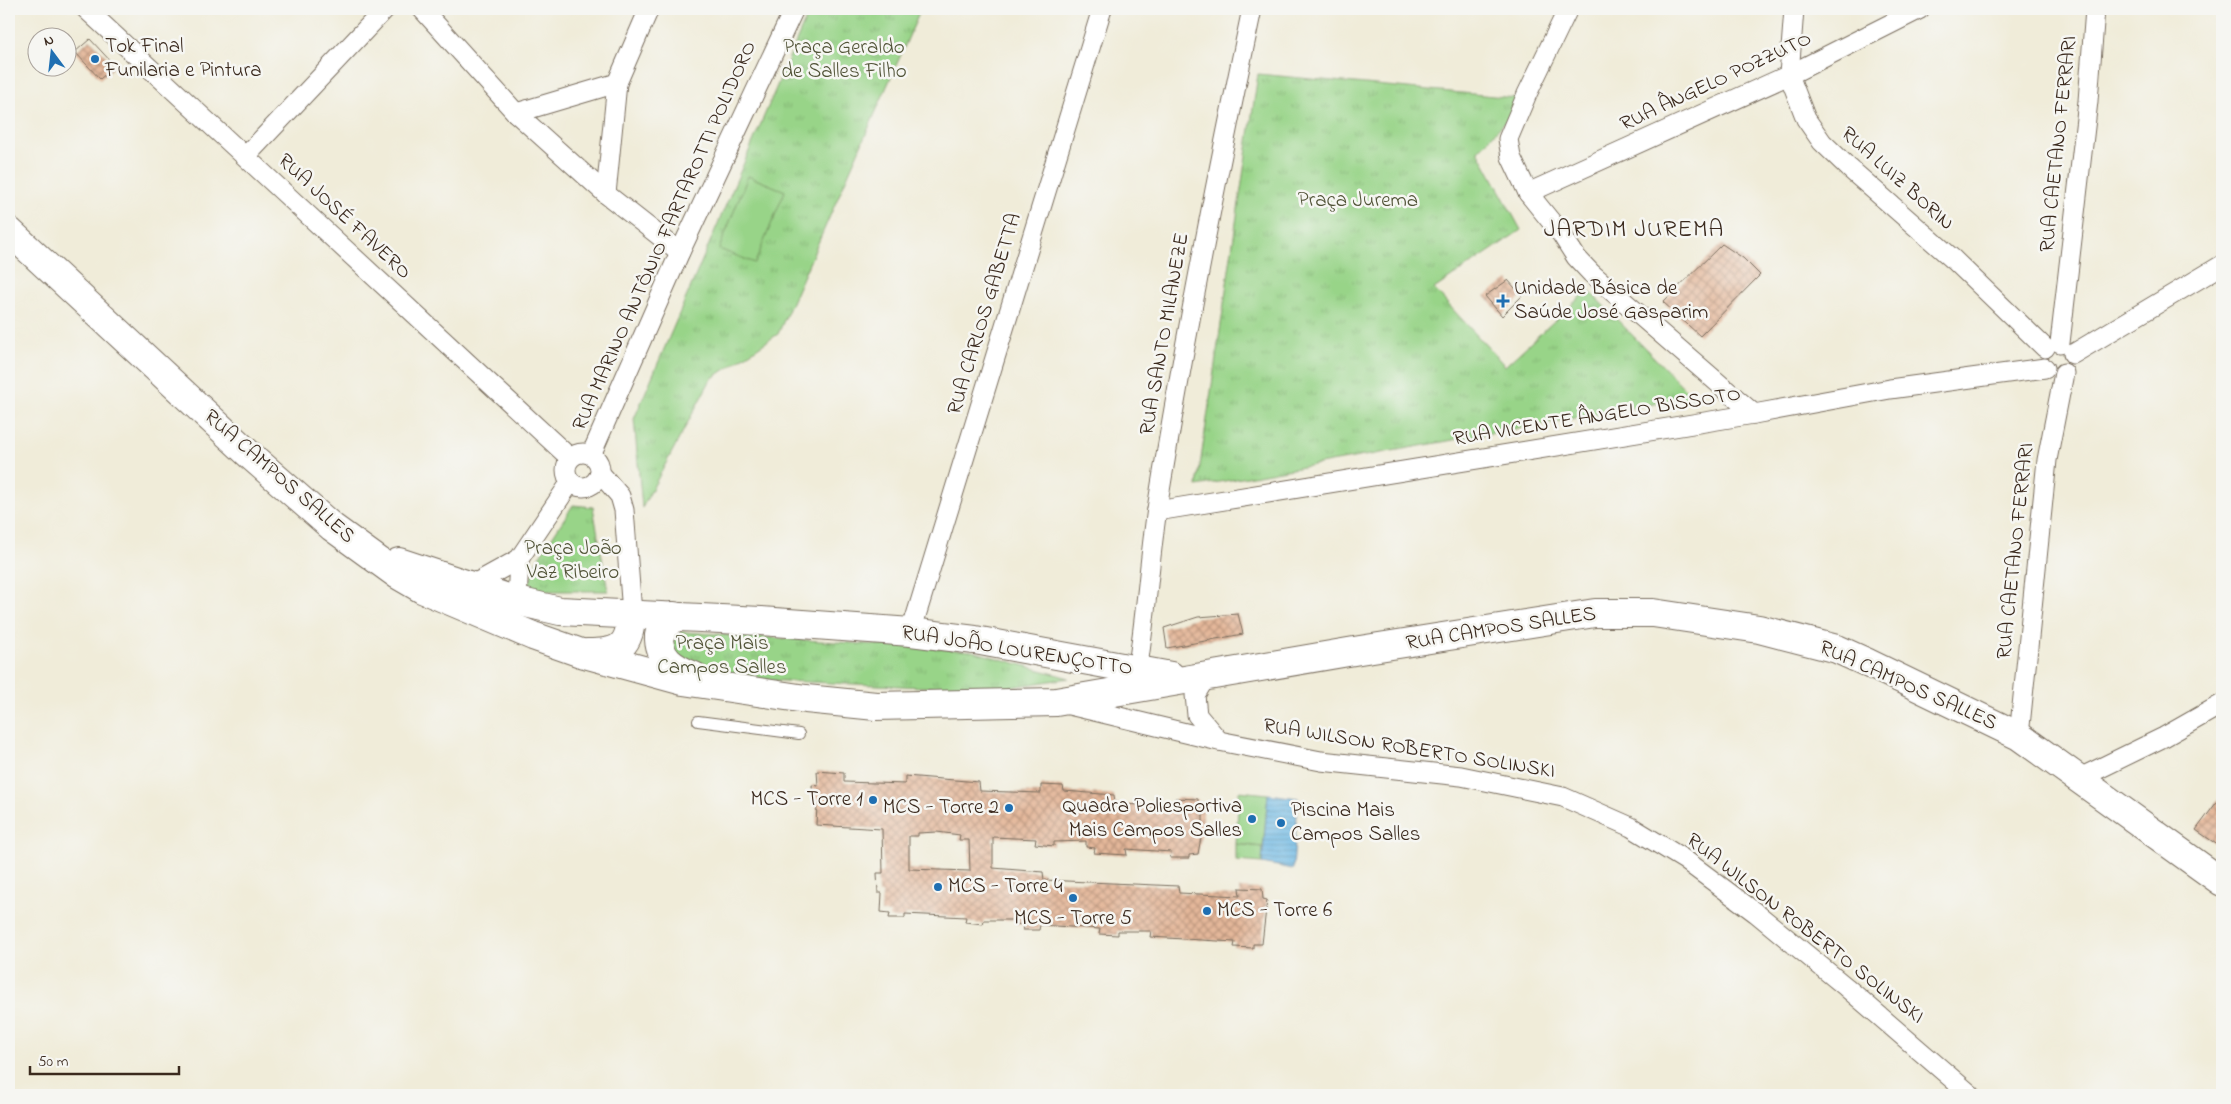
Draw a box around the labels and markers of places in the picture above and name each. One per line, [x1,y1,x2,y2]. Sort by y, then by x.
place label: Tok Final Funilaria e Pintura [104,32,262,86]
marker: Tok Final Funilaria e Pintura [89,53,101,65]
place label: Unidade Básica de Saúde José Gasparim [1514,274,1708,328]
marker: Unidade Básica de Saúde José Gasparim [1496,294,1510,308]
place label: MCS - Torre 1 [750,785,863,815]
place label: Quadra Poliesportiva Mais Campos Salles [1063,792,1242,846]
place label: MCS - Torre 2 [883,793,999,823]
marker: MCS - Torre 1 [867,794,879,806]
place label: Piscina Mais Campos Salles [1291,796,1420,850]
marker: MCS - Torre 2 [1003,802,1015,814]
marker: Quadra Poliesportiva Mais Campos Salles [1246,813,1258,825]
marker: Piscina Mais Campos Salles [1275,817,1287,829]
place label: MCS - Torre 4 [948,872,1063,902]
marker: MCS - Torre 4 [932,881,944,893]
marker: MCS - Torre 5 [1067,892,1079,904]
place label: MCS - Torre 6 [1217,896,1332,926]
place label: MCS - Torre 5 [1014,904,1132,934]
marker: MCS - Torre 6 [1201,905,1213,917]

